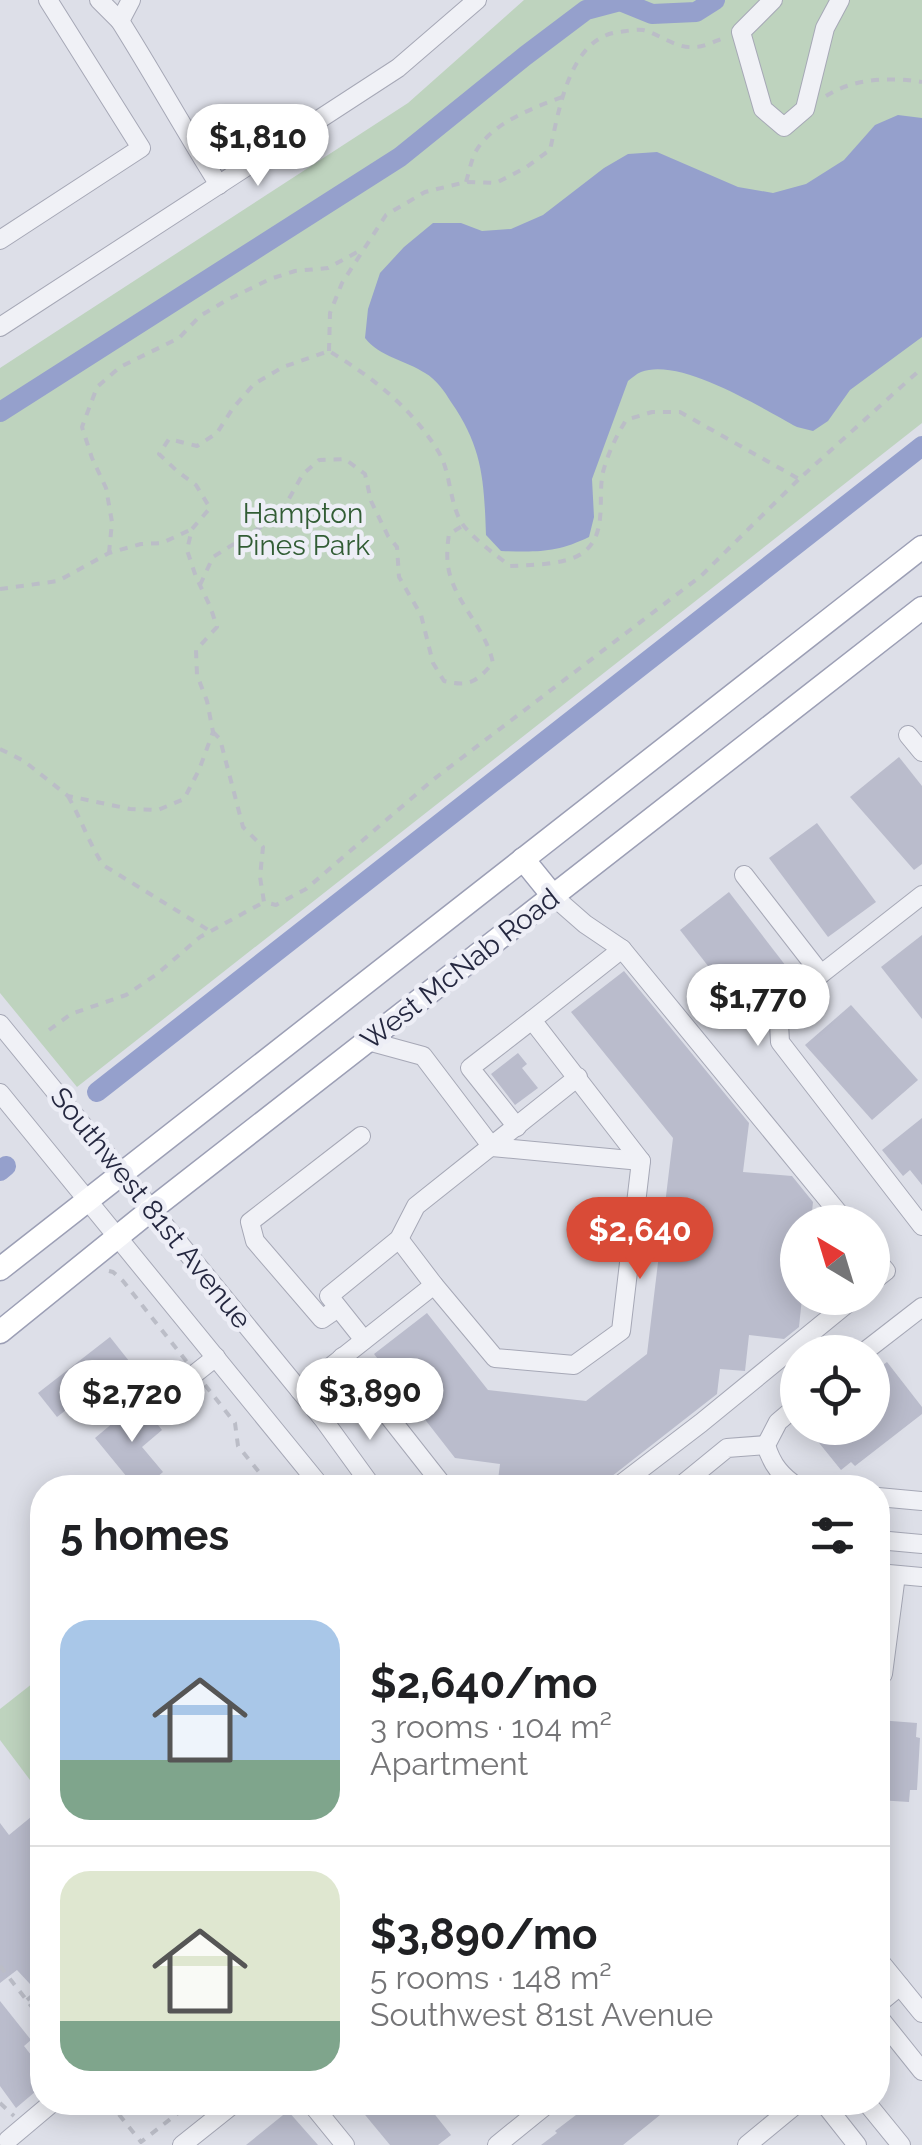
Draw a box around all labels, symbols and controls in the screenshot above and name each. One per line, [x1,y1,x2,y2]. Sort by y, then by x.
pin: $1,810 [177,104,339,189]
text: $1,810 [209,118,307,155]
park label: Hampton Pines Park [236,497,370,562]
street label: West McNab Road [355,882,565,1056]
pin: $1,770 [677,964,839,1049]
text: $1,770 [709,978,807,1015]
street label: Southwest 81st Avenue [44,1081,258,1335]
pin: $2,640 [559,1197,721,1282]
north arrow [780,1205,890,1315]
map controls [780,1205,890,1445]
text: $2,640 [588,1211,692,1248]
button: locate [780,1335,890,1445]
pin: $3,890 [289,1358,451,1443]
pin: $2,720 [51,1360,213,1445]
text: $3,890 [318,1372,422,1409]
text: $2,720 [82,1374,182,1411]
icon: filters [805,1508,860,1563]
text: 5 homes [60,1511,229,1560]
text: $2,640/mo [370,1659,597,1708]
icon: home [140,1660,260,1780]
text: 3 rooms · 104 m² [370,1708,612,1745]
text: Apartment [370,1745,528,1782]
text: $3,890/mo [370,1910,598,1959]
icon: home [140,1911,260,2031]
text: 5 rooms · 148 m² [370,1959,612,1996]
text: Southwest 81st Avenue [370,1996,713,2033]

